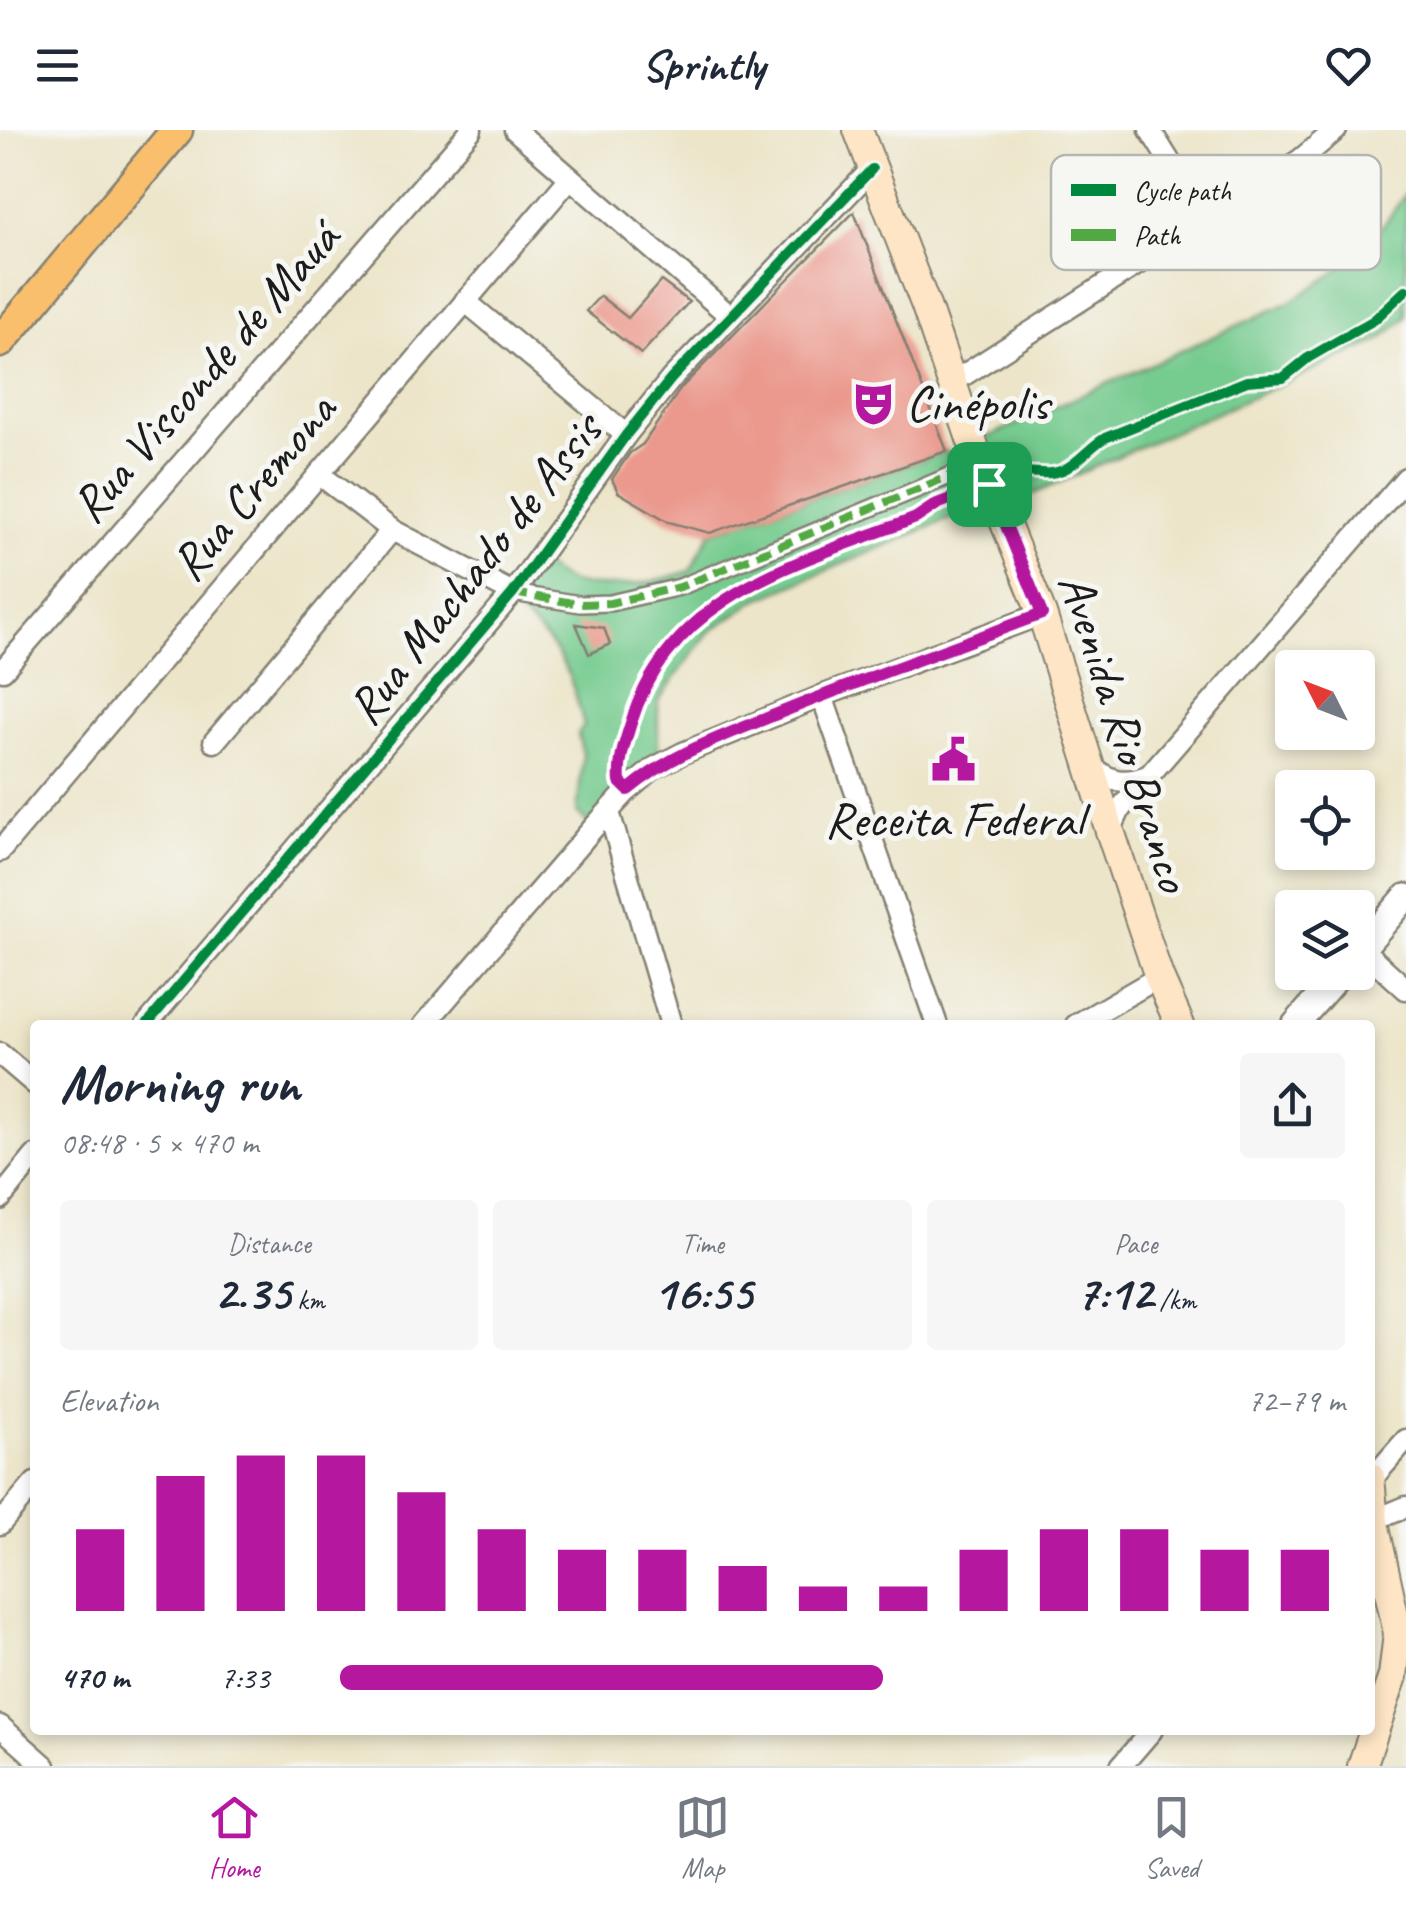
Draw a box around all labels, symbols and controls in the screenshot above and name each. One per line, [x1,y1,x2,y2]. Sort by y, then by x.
text: Sprintly [641,37,765,94]
icon: menu [30,38,85,93]
icon: heart [1321,38,1376,93]
legend [1051,155,1381,270]
text: Cycle path [1134,173,1231,208]
street label: Rua Visconde de Mauá [57,205,356,536]
text: Path [1134,218,1181,253]
place label: Cinépolis [906,372,1053,435]
street label: Rua Cremona [157,378,351,593]
theatre icon: Cinépolis [849,379,897,427]
street label: Rua Machado de Assis [333,397,618,737]
pin [947,442,1032,527]
icon: arrive [962,457,1017,512]
street label: Avenida Rio Branco [1044,565,1207,901]
north arrow [1275,650,1375,750]
map controls [1275,650,1375,990]
public building icon: Receita Federal [930,736,978,784]
button: locate [1275,770,1375,870]
place label: Receita Federal [825,788,1092,851]
button: layers [1275,890,1375,990]
text: Morning run [60,1049,300,1119]
button: share [1240,1053,1345,1158]
text: 08:48 · 5 × 470 m [60,1122,258,1163]
text: Distance [227,1226,311,1261]
text: Time [681,1226,724,1261]
text: Pace [1114,1226,1157,1261]
text: 2.35 [214,1261,290,1324]
text: 16:55 [653,1261,752,1324]
text: 7:12 [1076,1261,1153,1324]
text: km [290,1282,325,1317]
text: /km [1153,1282,1196,1317]
text: Elevation [60,1380,158,1421]
text: 72–79 m [1247,1380,1345,1421]
text: 470 m [60,1657,129,1698]
text: 7:33 [220,1657,270,1698]
tab: Home [207,1790,262,1885]
tab: Map [675,1790,730,1885]
tab: Saved [1144,1790,1199,1885]

